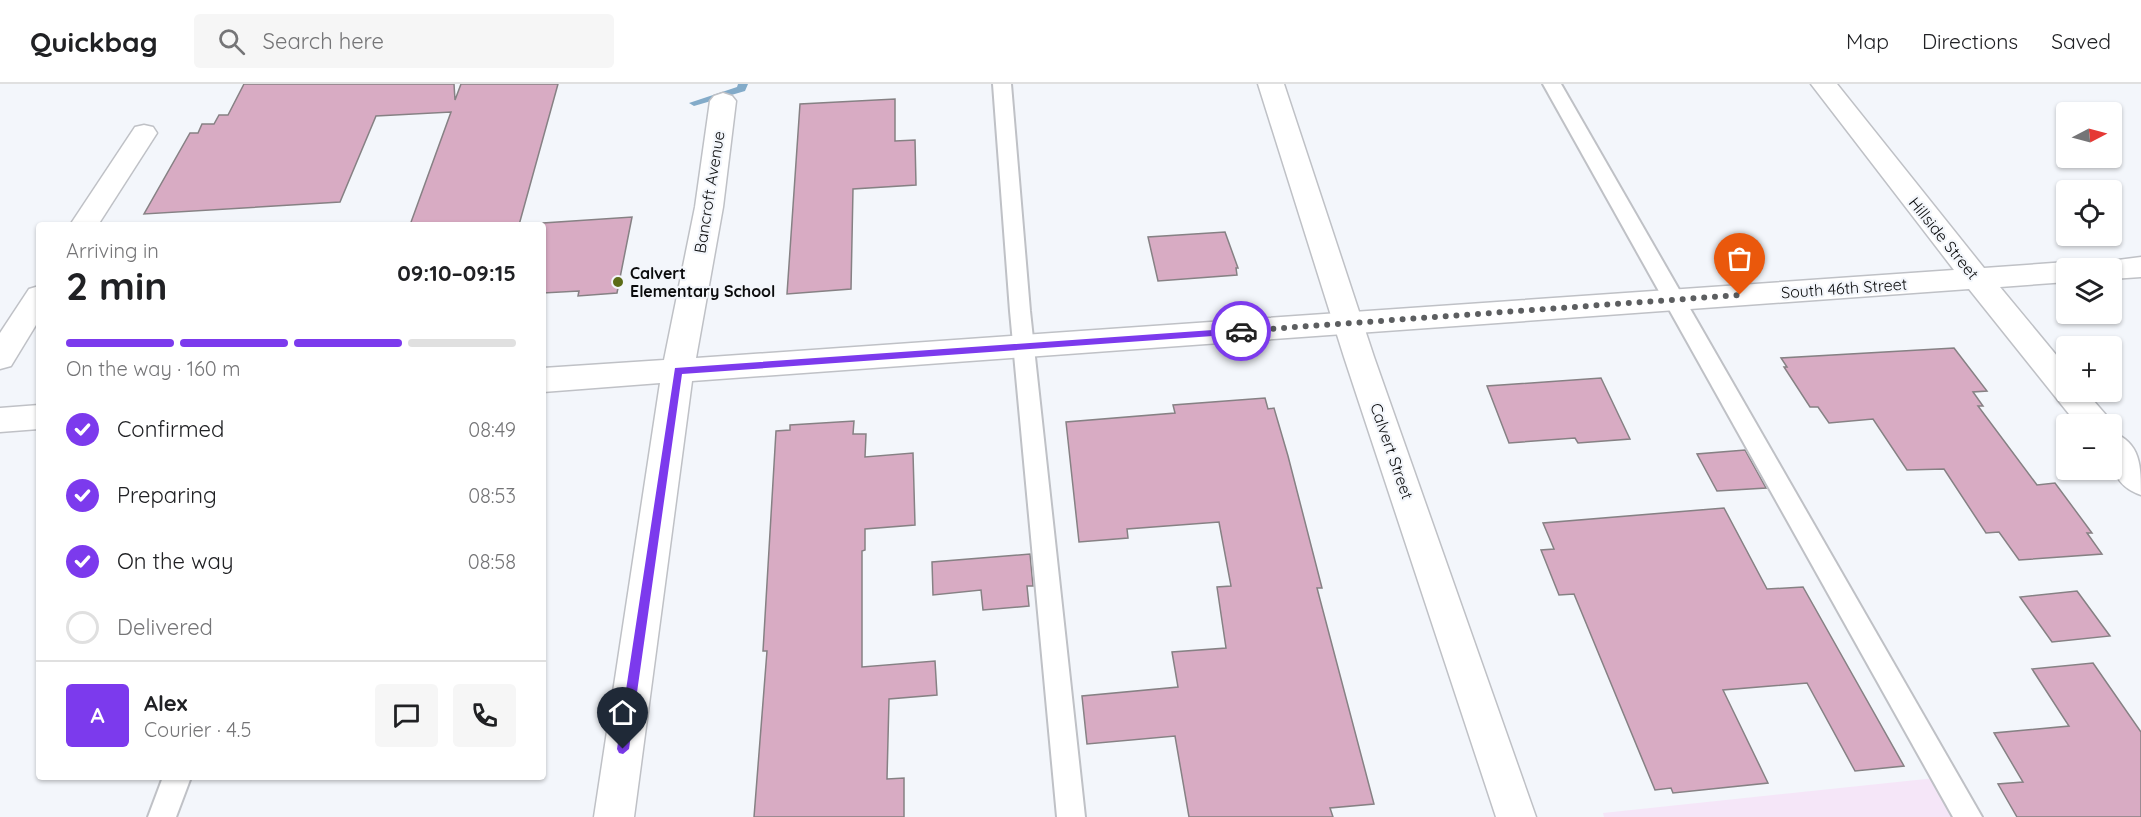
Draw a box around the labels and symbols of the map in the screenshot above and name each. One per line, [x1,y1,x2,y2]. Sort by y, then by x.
north arrow [2056,102,2122,168]
street label: Bancroft Avenue [689,129,729,255]
street label: Hillside Street [1905,193,1983,283]
pin [1714,233,1765,295]
place label: Calvert Elementary School [630,263,775,301]
street label: South 46th Street [1780,274,1908,302]
marker: Calvert Elementary School [611,275,625,289]
courier [1211,301,1271,361]
street label: Calvert Street [1366,400,1418,502]
pin [597,687,648,749]

